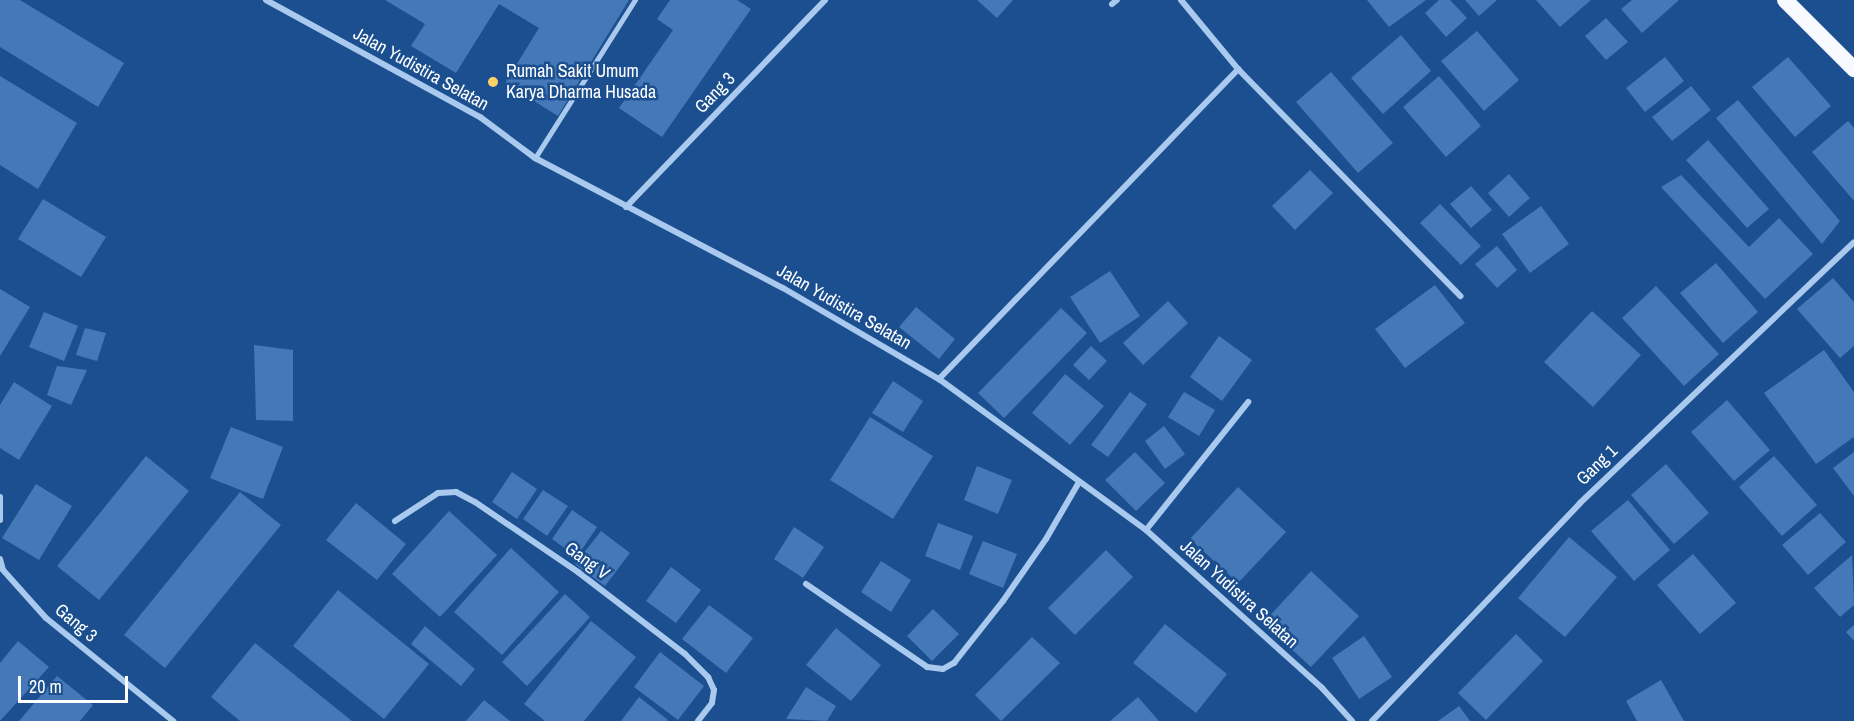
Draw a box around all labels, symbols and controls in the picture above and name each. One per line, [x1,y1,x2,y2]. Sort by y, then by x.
street label: Jalan Yudistira Selatan [349,23,493,115]
place label: Rumah Sakit Umum Karya Dharma Husada [506,61,656,104]
street label: Gang 3 [690,68,740,118]
marker: Rumah Sakit Umum Karya Dharma Husada [484,73,502,91]
street label: Jalan Yudistira Selatan [773,260,915,354]
street label: Gang 1 [1572,440,1622,490]
street label: Jalan Yudistira Selatan [1175,535,1303,653]
street label: Gang V [560,538,614,584]
street label: Gang 3 [51,599,101,647]
scale bar [21,664,130,702]
text: 20 m [29,674,62,699]

